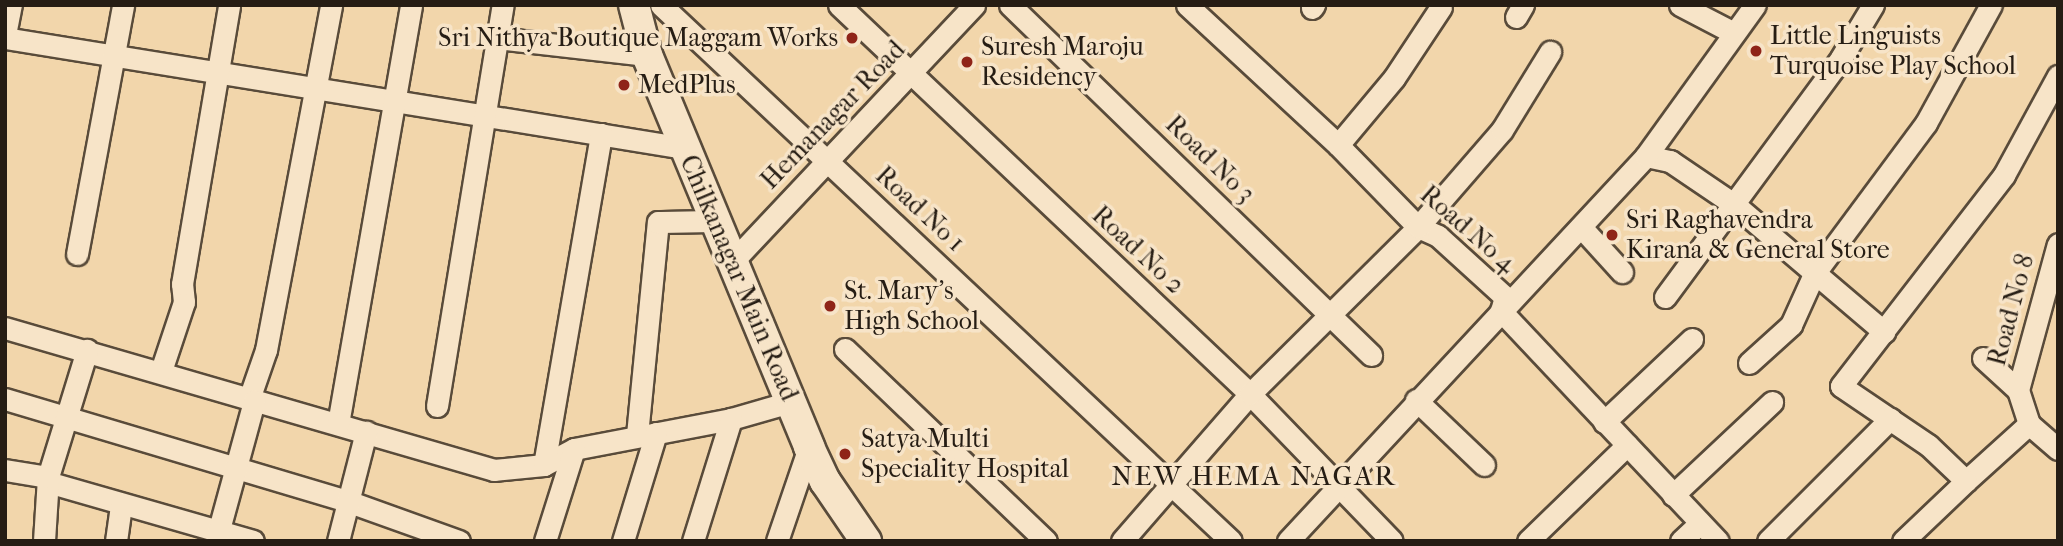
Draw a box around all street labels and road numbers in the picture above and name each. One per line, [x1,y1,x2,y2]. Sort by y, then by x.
street label: Hemanagar Road [754,34,912,196]
street label: Road No 3 [1159,109,1261,209]
street label: Chilkanagar Main Road [673,150,805,406]
street label: Road No 1 [869,160,971,258]
street label: Road No 4 [1414,179,1522,279]
street label: Road No 2 [1085,199,1191,301]
street label: Road No 8 [1981,251,2041,369]

